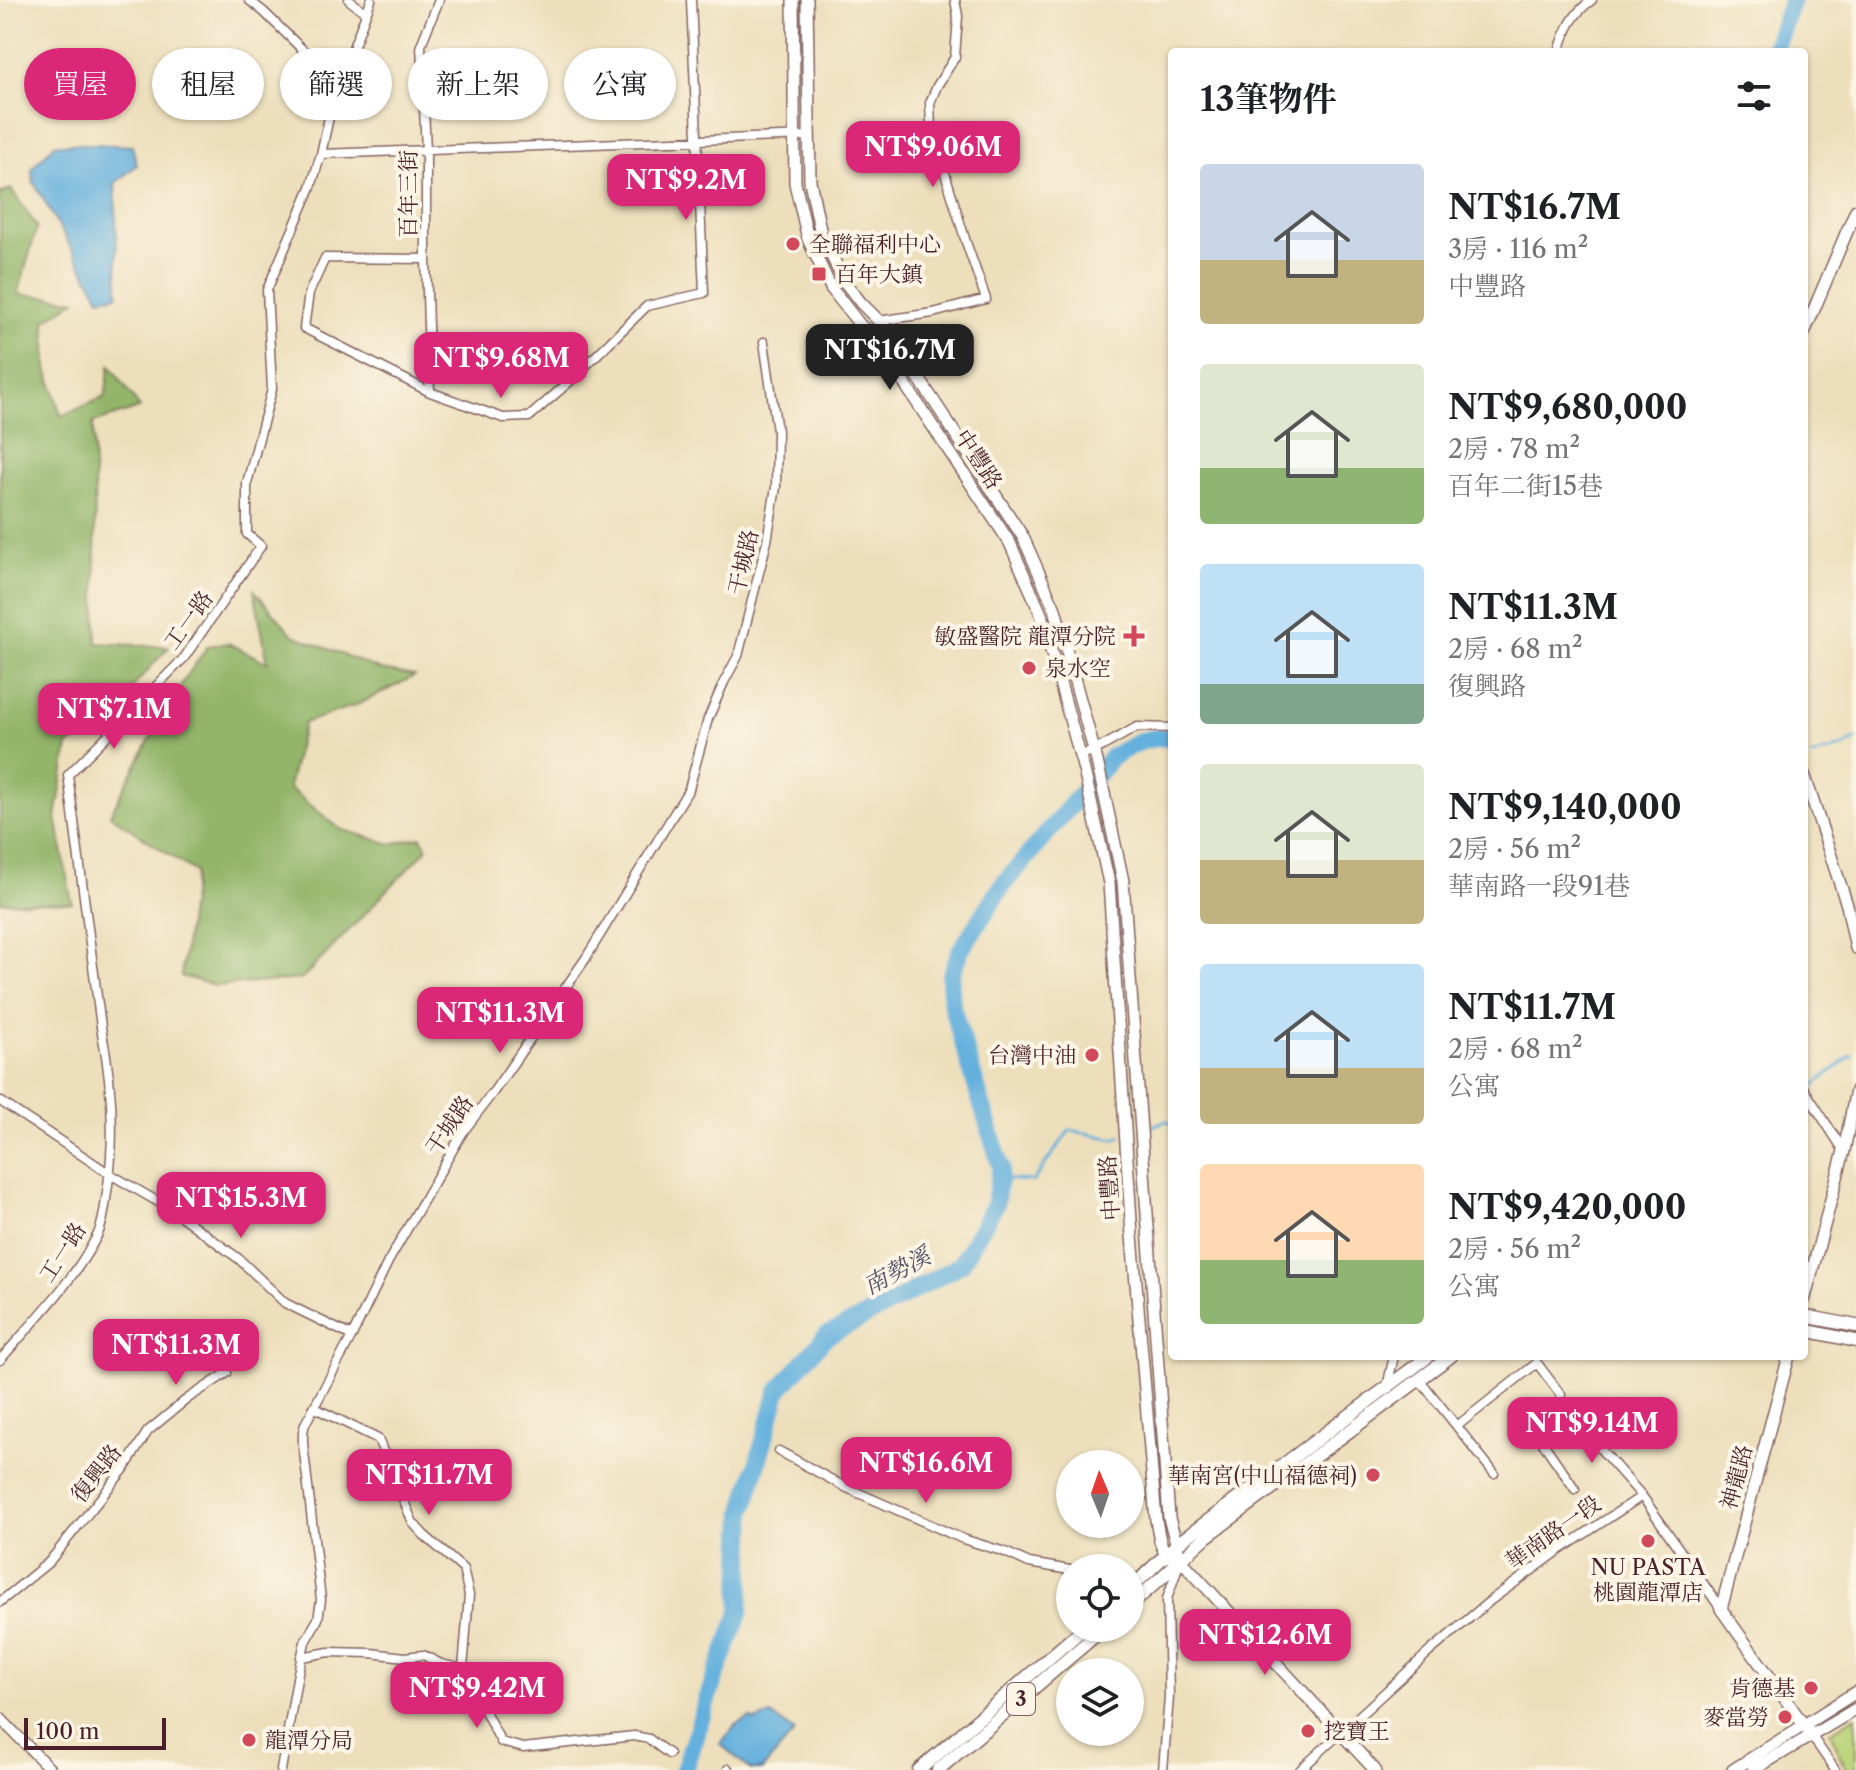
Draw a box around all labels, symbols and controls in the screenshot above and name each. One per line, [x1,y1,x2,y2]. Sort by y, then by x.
chip: 買屋 [24,48,136,120]
chip: 租屋 [152,48,264,120]
chip: 篩選 [280,48,392,120]
chip: 新上架 [408,48,548,120]
chip: 公寓 [564,48,676,120]
icon: filters [1732,74,1776,118]
text: 13筆物件 [1200,78,1337,120]
pin: NT$9.06M [850,121,1016,189]
text: NT$9.06M [864,131,1002,163]
street label: 百年三街 [395,150,422,238]
pin: NT$9.2M [612,154,760,222]
text: NT$9.2M [625,164,747,196]
text: NT$16.7M [1448,186,1621,228]
icon: home [1264,196,1360,292]
place label: 全聯福利中心 [809,231,941,258]
text: 3房 · 116 m² [1448,233,1588,265]
marker: 全聯福利中心 [784,235,802,253]
place label: 百年大鎮 [835,261,923,288]
marker: 百年大鎮 [810,265,828,283]
text: 中豐路 [1448,270,1526,302]
pin: NT$16.7M [807,324,973,392]
pin: NT$9.68M [418,332,584,400]
text: NT$16.7M [824,334,956,366]
text: NT$9.68M [432,342,570,374]
text: NT$9,680,000 [1448,386,1687,428]
icon: home [1264,396,1360,492]
street label: 中豐路 [949,424,1008,494]
text: 2房 · 78 m² [1448,433,1580,465]
text: 百年二街15巷 [1448,470,1603,502]
street label: 干城路 [723,527,764,597]
street label: 工一路 [158,586,219,655]
text: NT$11.3M [1448,586,1618,628]
icon: home [1264,596,1360,692]
place label: 敏盛醫院 龍潭分院 [934,623,1116,650]
marker: 敏盛醫院 龍潭分院 [1123,625,1145,647]
text: 2房 · 68 m² [1448,633,1583,665]
place label: 泉水空 [1045,655,1111,682]
marker: 泉水空 [1020,659,1038,677]
text: 復興路 [1448,670,1526,702]
pin: NT$7.1M [40,683,188,751]
text: NT$7.1M [56,693,172,725]
text: NT$9,140,000 [1448,786,1682,828]
icon: home [1264,796,1360,892]
text: 2房 · 56 m² [1448,833,1581,865]
text: 華南路一段91巷 [1448,870,1630,902]
text: NT$11.7M [1448,986,1616,1028]
pin: NT$11.3M [417,987,583,1055]
icon: home [1264,996,1360,1092]
text: NT$11.3M [435,997,565,1029]
text: 2房 · 68 m² [1448,1033,1583,1065]
place label: 台灣中油 [988,1042,1076,1069]
marker: 台灣中油 [1083,1046,1101,1064]
text: 公寓 [1448,1070,1500,1102]
street label: 干城路 [420,1090,479,1160]
street label: 中豐路 [1094,1154,1125,1222]
pin: NT$15.3M [158,1172,324,1240]
text: NT$15.3M [175,1182,307,1214]
text: NT$9,420,000 [1448,1186,1686,1228]
icon: home [1264,1196,1360,1292]
street label: 工一路 [33,1217,92,1287]
text: 2房 · 56 m² [1448,1233,1581,1265]
water label: 南勢溪 [858,1239,938,1300]
text: 公寓 [1448,1270,1500,1302]
pin: NT$11.3M [93,1319,259,1387]
text: NT$11.3M [111,1329,241,1361]
pin: NT$9.14M [1509,1397,1675,1465]
text: NT$9.14M [1525,1407,1659,1439]
pin: NT$16.6M [843,1437,1009,1505]
street label: 復興路 [65,1439,127,1508]
street label: 神龍路 [1715,1442,1758,1513]
text: NT$16.6M [859,1447,993,1479]
pin: NT$11.7M [346,1449,512,1517]
north arrow [1056,1450,1144,1538]
map controls [1056,1450,1144,1746]
text: NT$11.7M [365,1459,493,1491]
place label: 華南宮(中山福德祠) [1168,1462,1357,1489]
marker: 華南宮(中山福德祠) [1364,1466,1382,1484]
street label: 華南路一段 [1500,1490,1606,1575]
marker: NU PASTA 桃園龍潭店 [1639,1532,1657,1550]
button: locate [1056,1554,1144,1642]
place label: NU PASTA 桃園龍潭店 [1591,1554,1706,1606]
pin: NT$12.6M [1182,1609,1348,1677]
text: NT$12.6M [1198,1619,1332,1651]
button: layers [1056,1658,1144,1746]
pin: NT$9.42M [394,1662,560,1730]
text: NT$9.42M [408,1672,546,1704]
place label: 肯德基 [1729,1675,1795,1702]
marker: 肯德基 [1802,1679,1820,1697]
road number: 3 [1007,1683,1035,1715]
place label: 麥當勞 [1703,1704,1769,1731]
marker: 麥當勞 [1776,1708,1794,1726]
scale bar [24,1714,166,1750]
text: 100 m [36,1718,99,1745]
place label: 挖寶王 [1324,1718,1390,1745]
marker: 挖寶王 [1299,1722,1317,1740]
place label: 龍潭分局 [265,1727,353,1754]
marker: 龍潭分局 [240,1731,258,1749]

